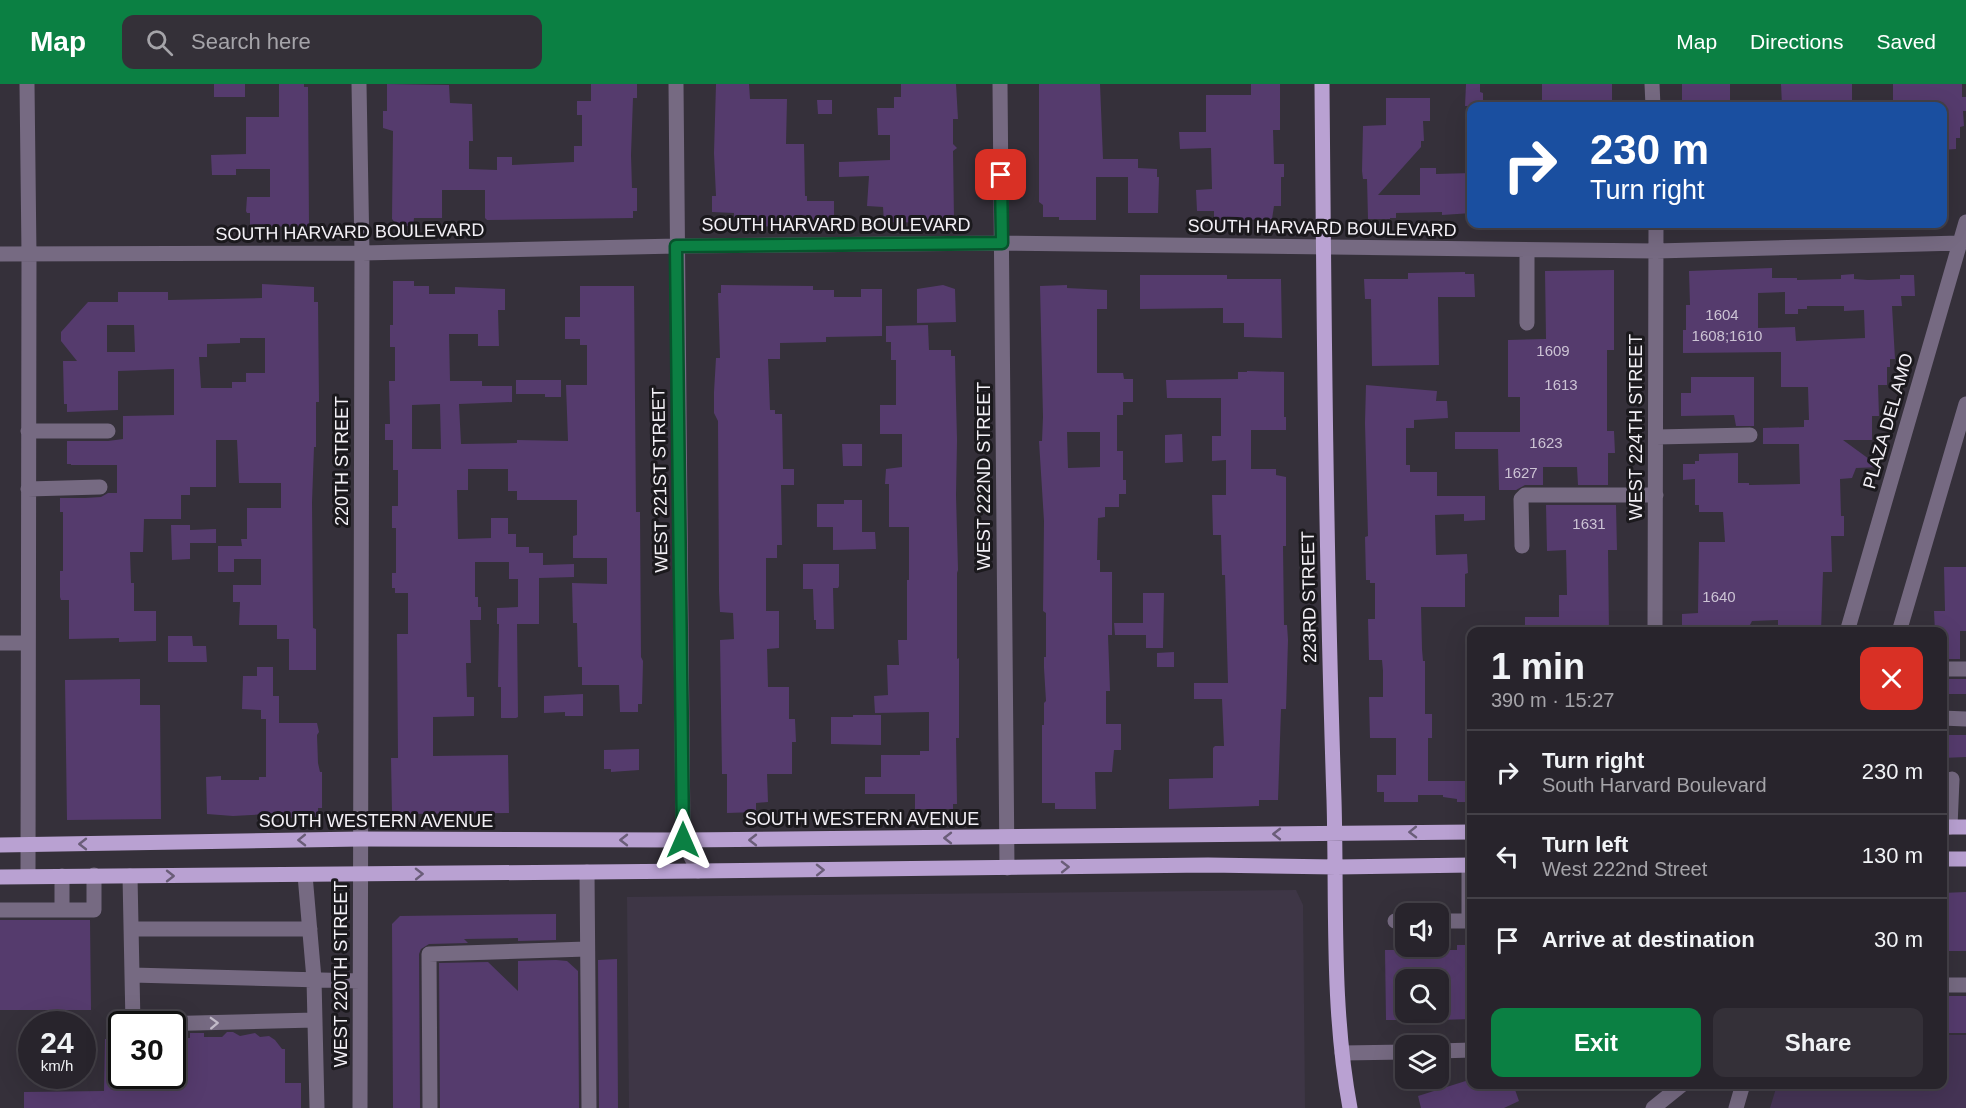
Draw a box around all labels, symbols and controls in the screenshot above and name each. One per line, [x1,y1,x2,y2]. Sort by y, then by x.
search box [122,15,542,69]
text: Map [30,26,86,57]
icon: search [143,26,176,59]
text: Search here [191,29,311,54]
text: Map [1676,30,1717,53]
text: Directions [1750,30,1843,53]
text: Saved [1876,30,1936,53]
icon: right [1491,126,1569,204]
text: 230 m [1590,126,1709,173]
pin [975,149,1026,200]
icon: arrive [984,158,1017,191]
text: Turn right [1590,175,1705,205]
street label: SOUTH HARVARD BOULEVARD [701,215,971,235]
street label: SOUTH HARVARD BOULEVARD [1187,216,1457,240]
street label: SOUTH HARVARD BOULEVARD [215,220,485,244]
house number: 1604 [1705,306,1739,323]
house number: 1608;1610 [1692,327,1762,344]
street label: WEST 224TH STREET [1626,334,1646,520]
house number: 1609 [1536,342,1570,359]
street label: PLAZA DEL AMO [1859,351,1917,491]
house number: 1613 [1544,376,1578,393]
street label: WEST 222ND STREET [974,382,994,570]
street label: WEST 221ST STREET [648,387,672,573]
street label: 220TH STREET [332,396,352,526]
house number: 1623 [1529,434,1563,451]
house number: 1627 [1504,464,1538,481]
house number: 1631 [1572,515,1606,532]
street label: 223RD STREET [1298,531,1320,663]
house number: 1640 [1702,588,1736,605]
text: 1 min [1491,646,1585,687]
button: close [1860,647,1923,710]
text: 390 m · 15:27 [1491,689,1614,711]
text: Turn right [1542,748,1644,773]
icon: right [1491,756,1524,789]
text: 230 m [1862,759,1923,784]
text: South Harvard Boulevard [1542,774,1767,796]
position arrow [651,808,715,872]
street label: SOUTH WESTERN AVENUE [745,809,979,829]
street label: SOUTH WESTERN AVENUE [259,811,493,831]
one-way arrow [1409,826,1418,838]
one-way arrow [1272,828,1281,840]
one-way arrow [944,832,953,844]
text: Turn left [1542,832,1628,857]
one-way arrow [298,834,307,847]
one-way arrow [620,834,629,846]
one-way arrow [749,834,758,846]
one-way arrow [78,838,87,850]
icon: left [1491,840,1524,873]
text: 130 m [1862,843,1923,868]
text: West 222nd Street [1542,858,1707,880]
one-way arrow [1061,861,1070,873]
one-way arrow [815,864,824,876]
one-way arrow [414,868,423,880]
one-way arrow [166,869,175,882]
street label: WEST 220TH STREET [331,881,351,1067]
map controls [1395,903,1449,1089]
button: sound [1395,903,1449,957]
icon: arrive [1491,924,1524,957]
text: Arrive at destination [1542,927,1755,952]
text: 30 m [1874,927,1923,952]
button: search [1395,969,1449,1023]
button: Exit [1491,1008,1701,1077]
button: Share [1713,1008,1923,1077]
speed limit sign: 30 [108,1011,186,1089]
one-way arrow [209,1017,218,1029]
text: 24 [40,1026,74,1059]
button: layers [1395,1035,1449,1089]
text: km/h [41,1057,73,1074]

